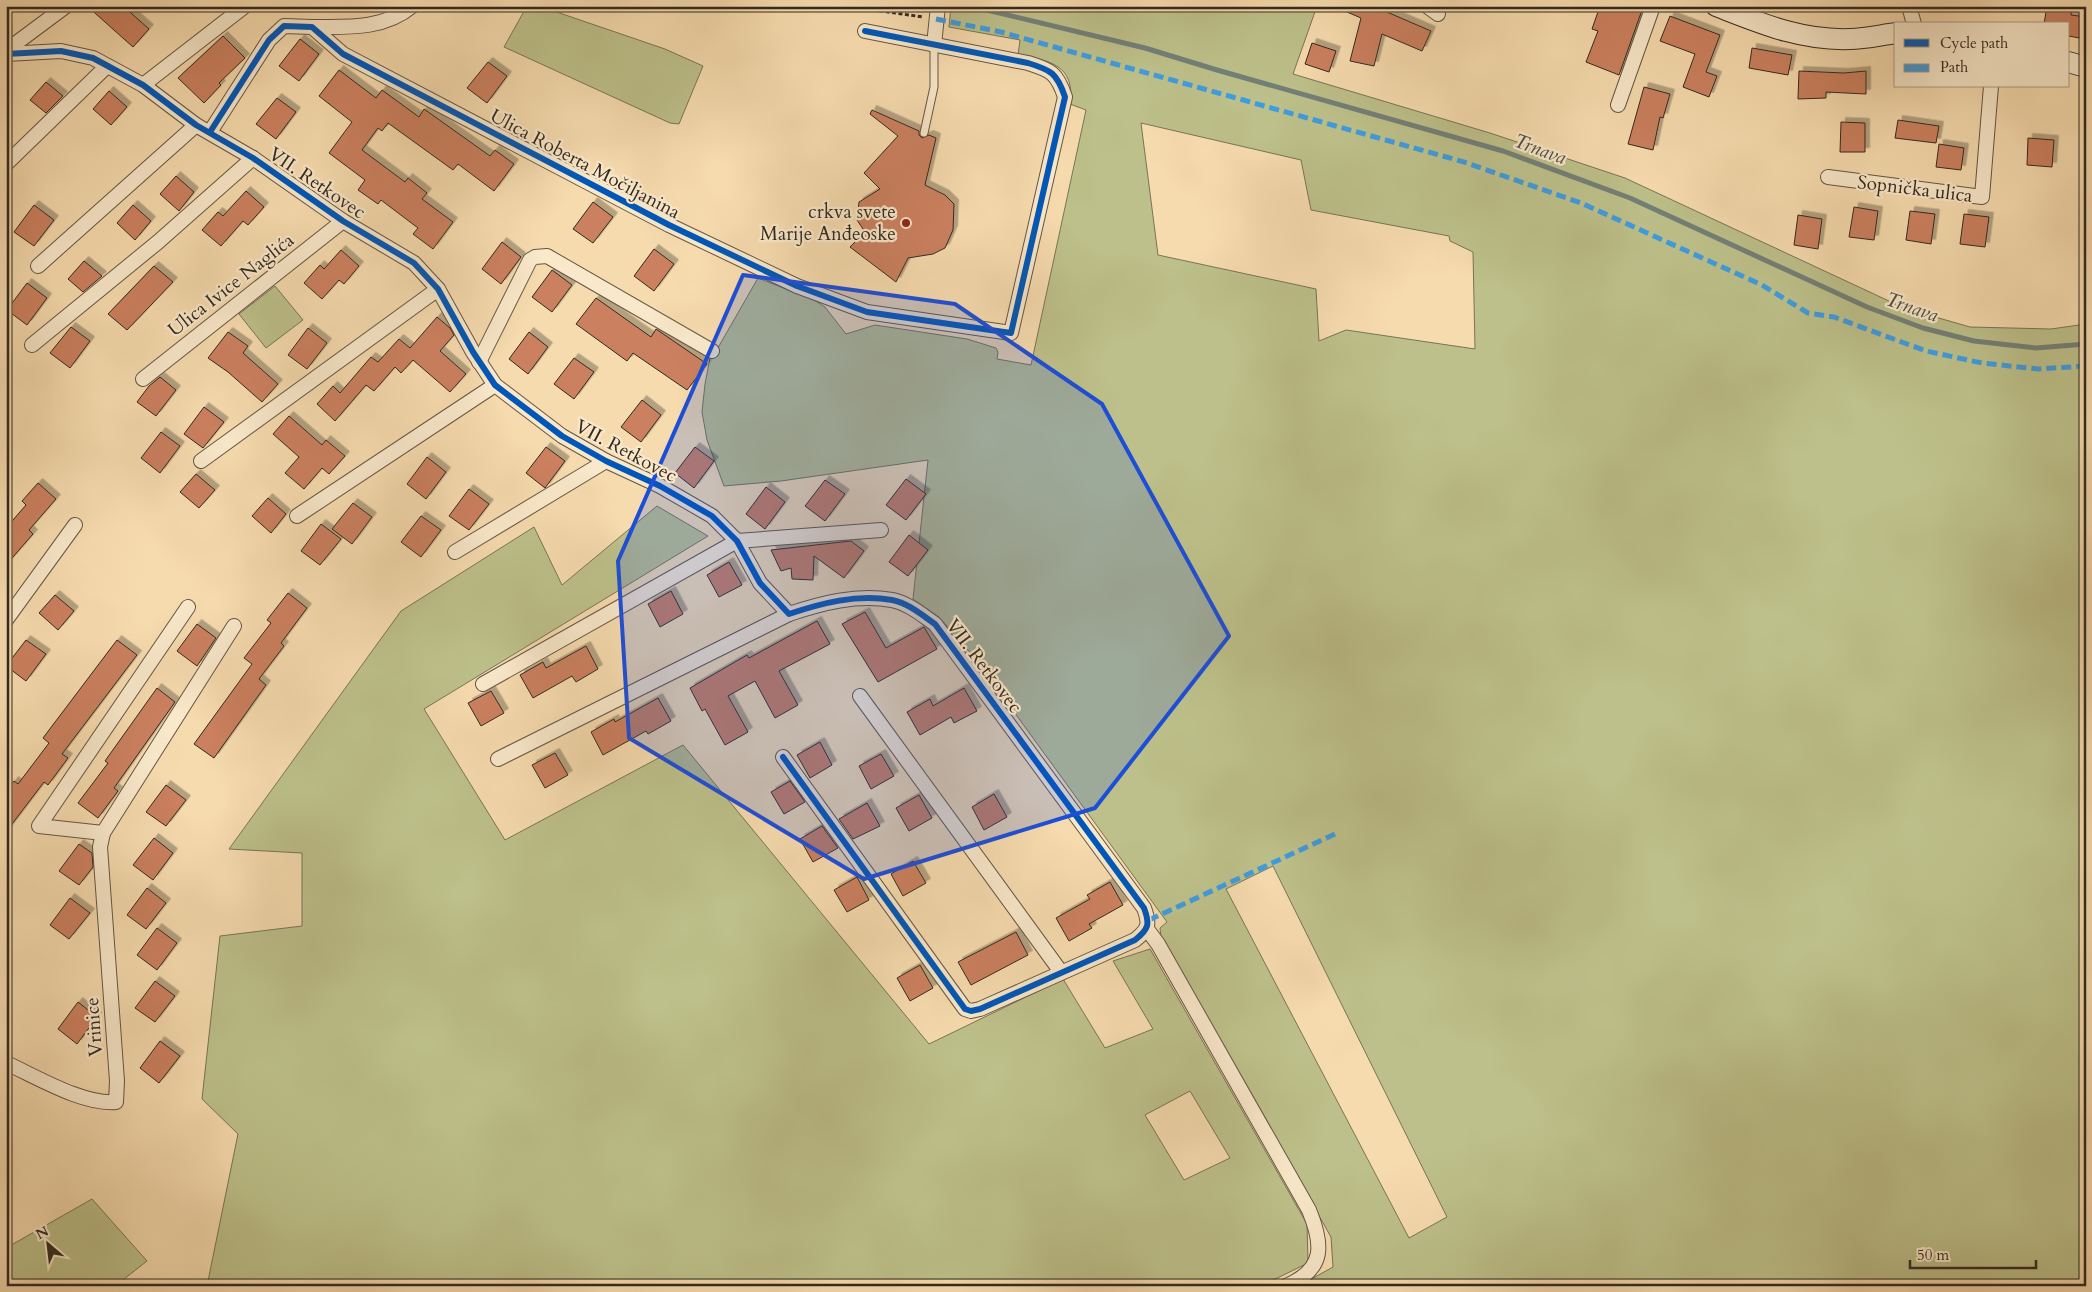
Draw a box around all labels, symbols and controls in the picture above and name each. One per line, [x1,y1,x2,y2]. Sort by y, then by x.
legend [1894,22,2070,88]
text: Cycle path [1940,33,2009,53]
text: Path [1940,57,1969,77]
street label: Ulica Roberta Močiljanina [485,103,685,225]
water label: Trnava [1510,127,1570,171]
street label: VII. Retkovec [263,141,371,225]
street label: Sopnička ulica [1856,169,1974,209]
place label: crkva svete Marije Anđeoske [760,199,896,247]
marker: crkva svete Marije Anđeoske [900,217,912,229]
street label: Ulica Ivice Naglića [162,227,300,343]
water label: Trnava [1882,285,1942,329]
street label: VII. Retkovec [570,413,682,489]
street label: VII. Retkovec [940,613,1028,719]
street label: Vrinice [79,996,109,1058]
north arrow [22,1220,72,1270]
text: N [32,1222,52,1244]
scale bar [1910,1237,2036,1269]
text: 50 m [1917,1245,1949,1265]

